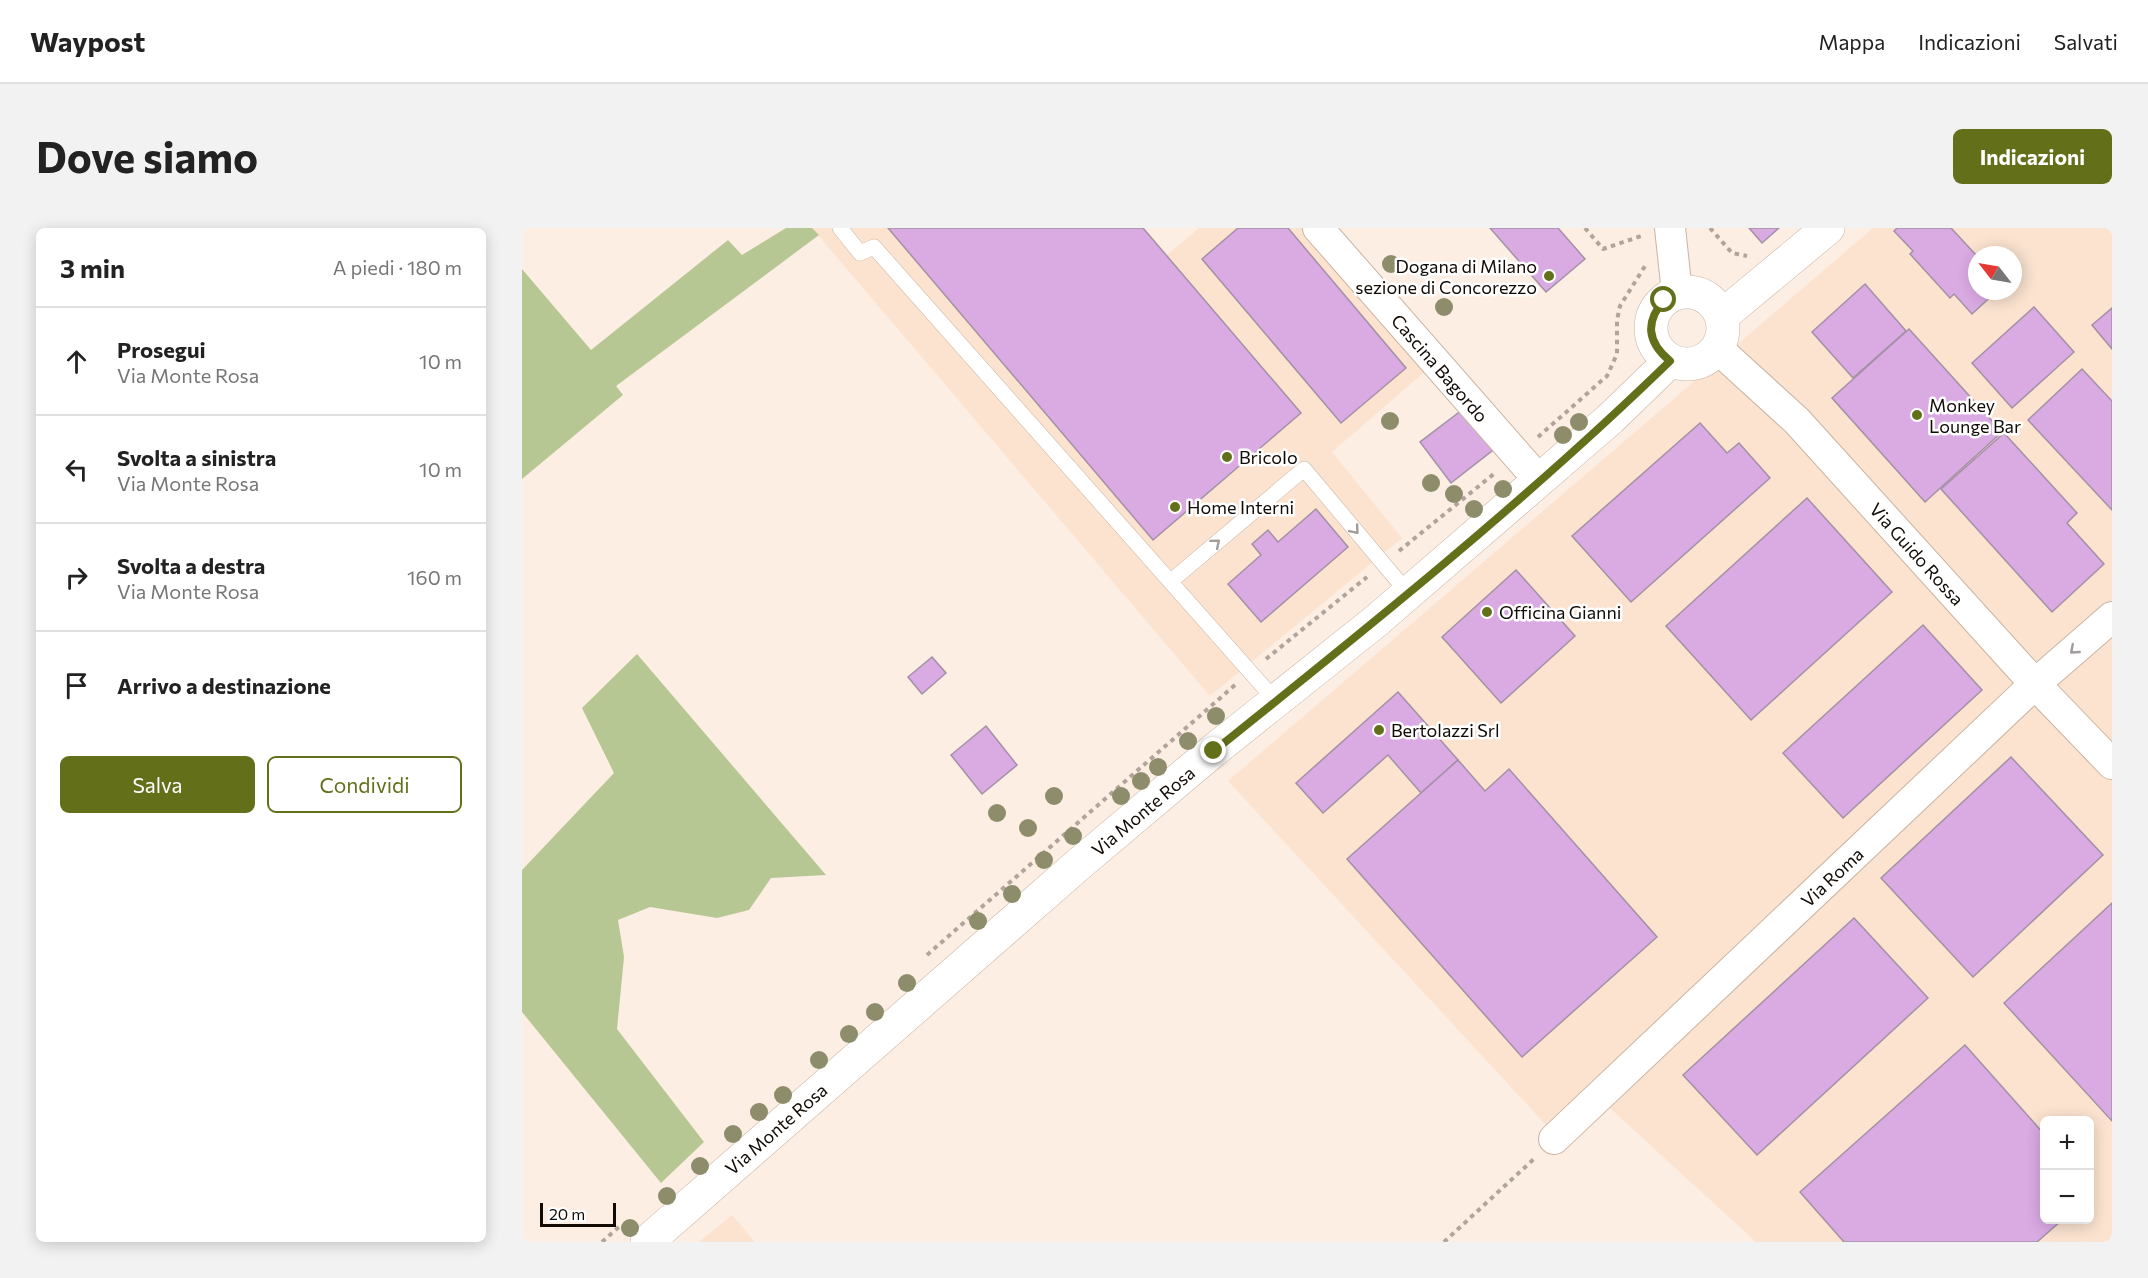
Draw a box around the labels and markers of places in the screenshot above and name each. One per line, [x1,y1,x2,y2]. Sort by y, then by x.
place label: Dogana di Milano sezione di Concorezzo [1355,255,1537,298]
marker: Dogana di Milano sezione di Concorezzo [1542,269,1556,283]
place label: Monkey Lounge Bar [1929,394,2021,437]
marker: Monkey Lounge Bar [1910,408,1924,422]
place label: BricoIo [1239,446,1298,468]
marker: BricoIo [1220,450,1234,464]
place label: Home Interni [1187,496,1294,518]
marker: Home Interni [1168,500,1182,514]
place label: Officina Gianni [1499,601,1621,623]
marker: Officina Gianni [1480,605,1494,619]
place label: Bertolazzi Srl [1391,719,1500,741]
marker: Bertolazzi Srl [1372,723,1386,737]

